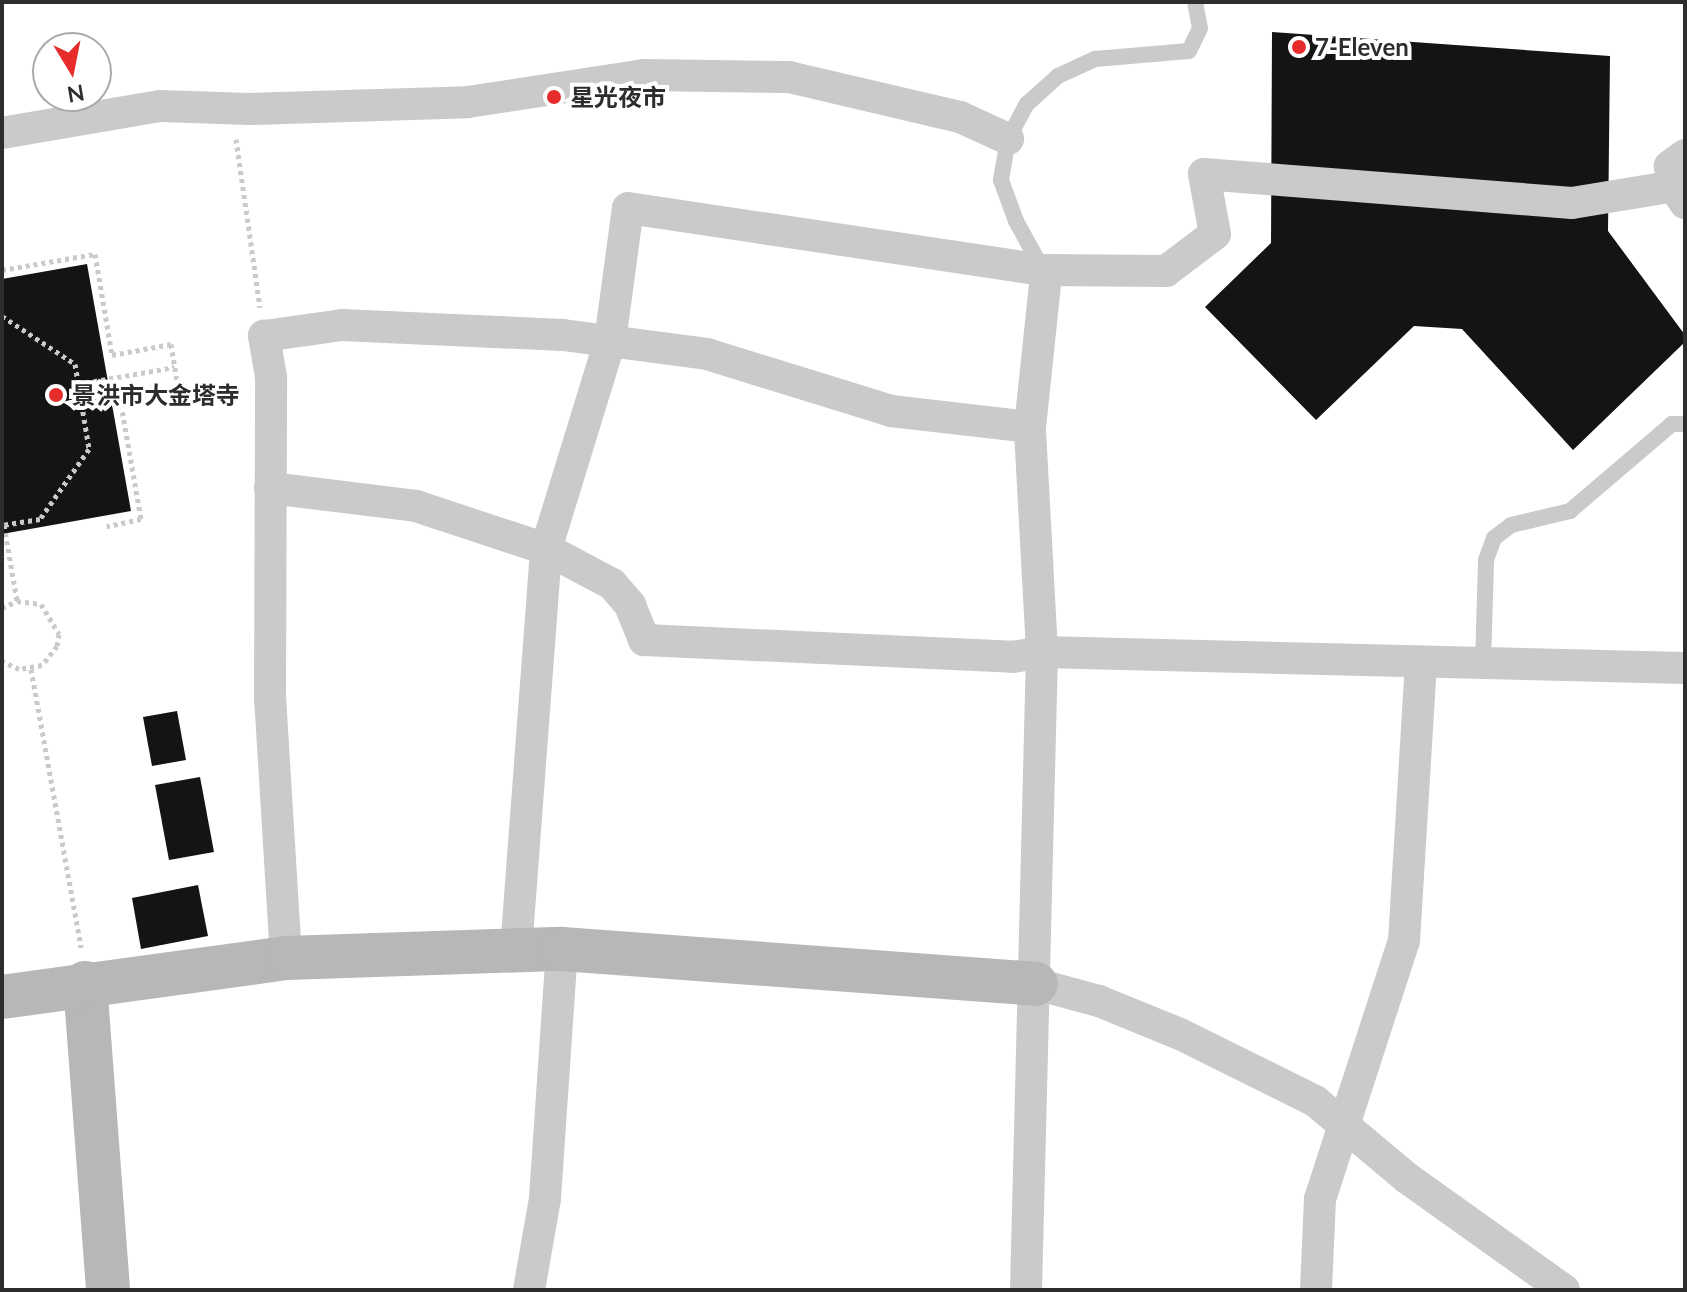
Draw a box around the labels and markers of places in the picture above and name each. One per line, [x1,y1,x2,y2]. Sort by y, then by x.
place label: 7-Eleven [1315,33,1409,61]
marker: 7-Eleven [1290,38,1308,56]
place label: 星光夜市 [570,83,666,111]
marker: 星光夜市 [545,88,563,106]
place label: 景洪市大金塔寺 [72,381,240,409]
marker: 景洪市大金塔寺 [47,386,65,404]

